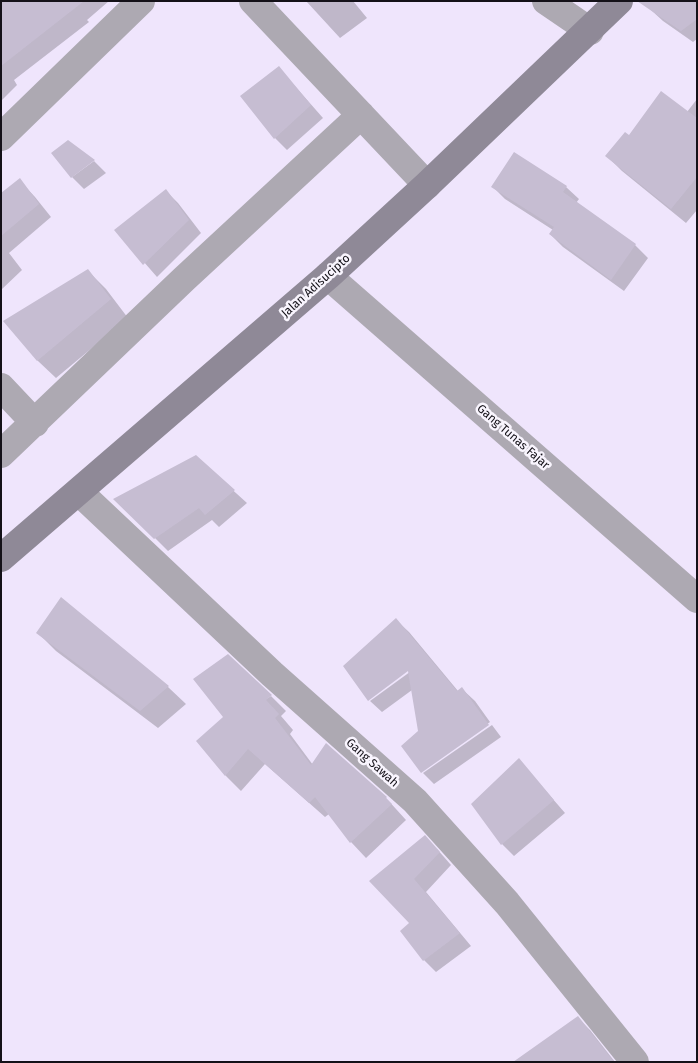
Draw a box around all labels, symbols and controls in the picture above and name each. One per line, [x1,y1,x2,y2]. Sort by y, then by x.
street label: Jalan Adisucipto [279,251,353,321]
street label: Gang Tunas Fajar [474,402,552,472]
street label: Gang Sawah [343,736,401,790]

